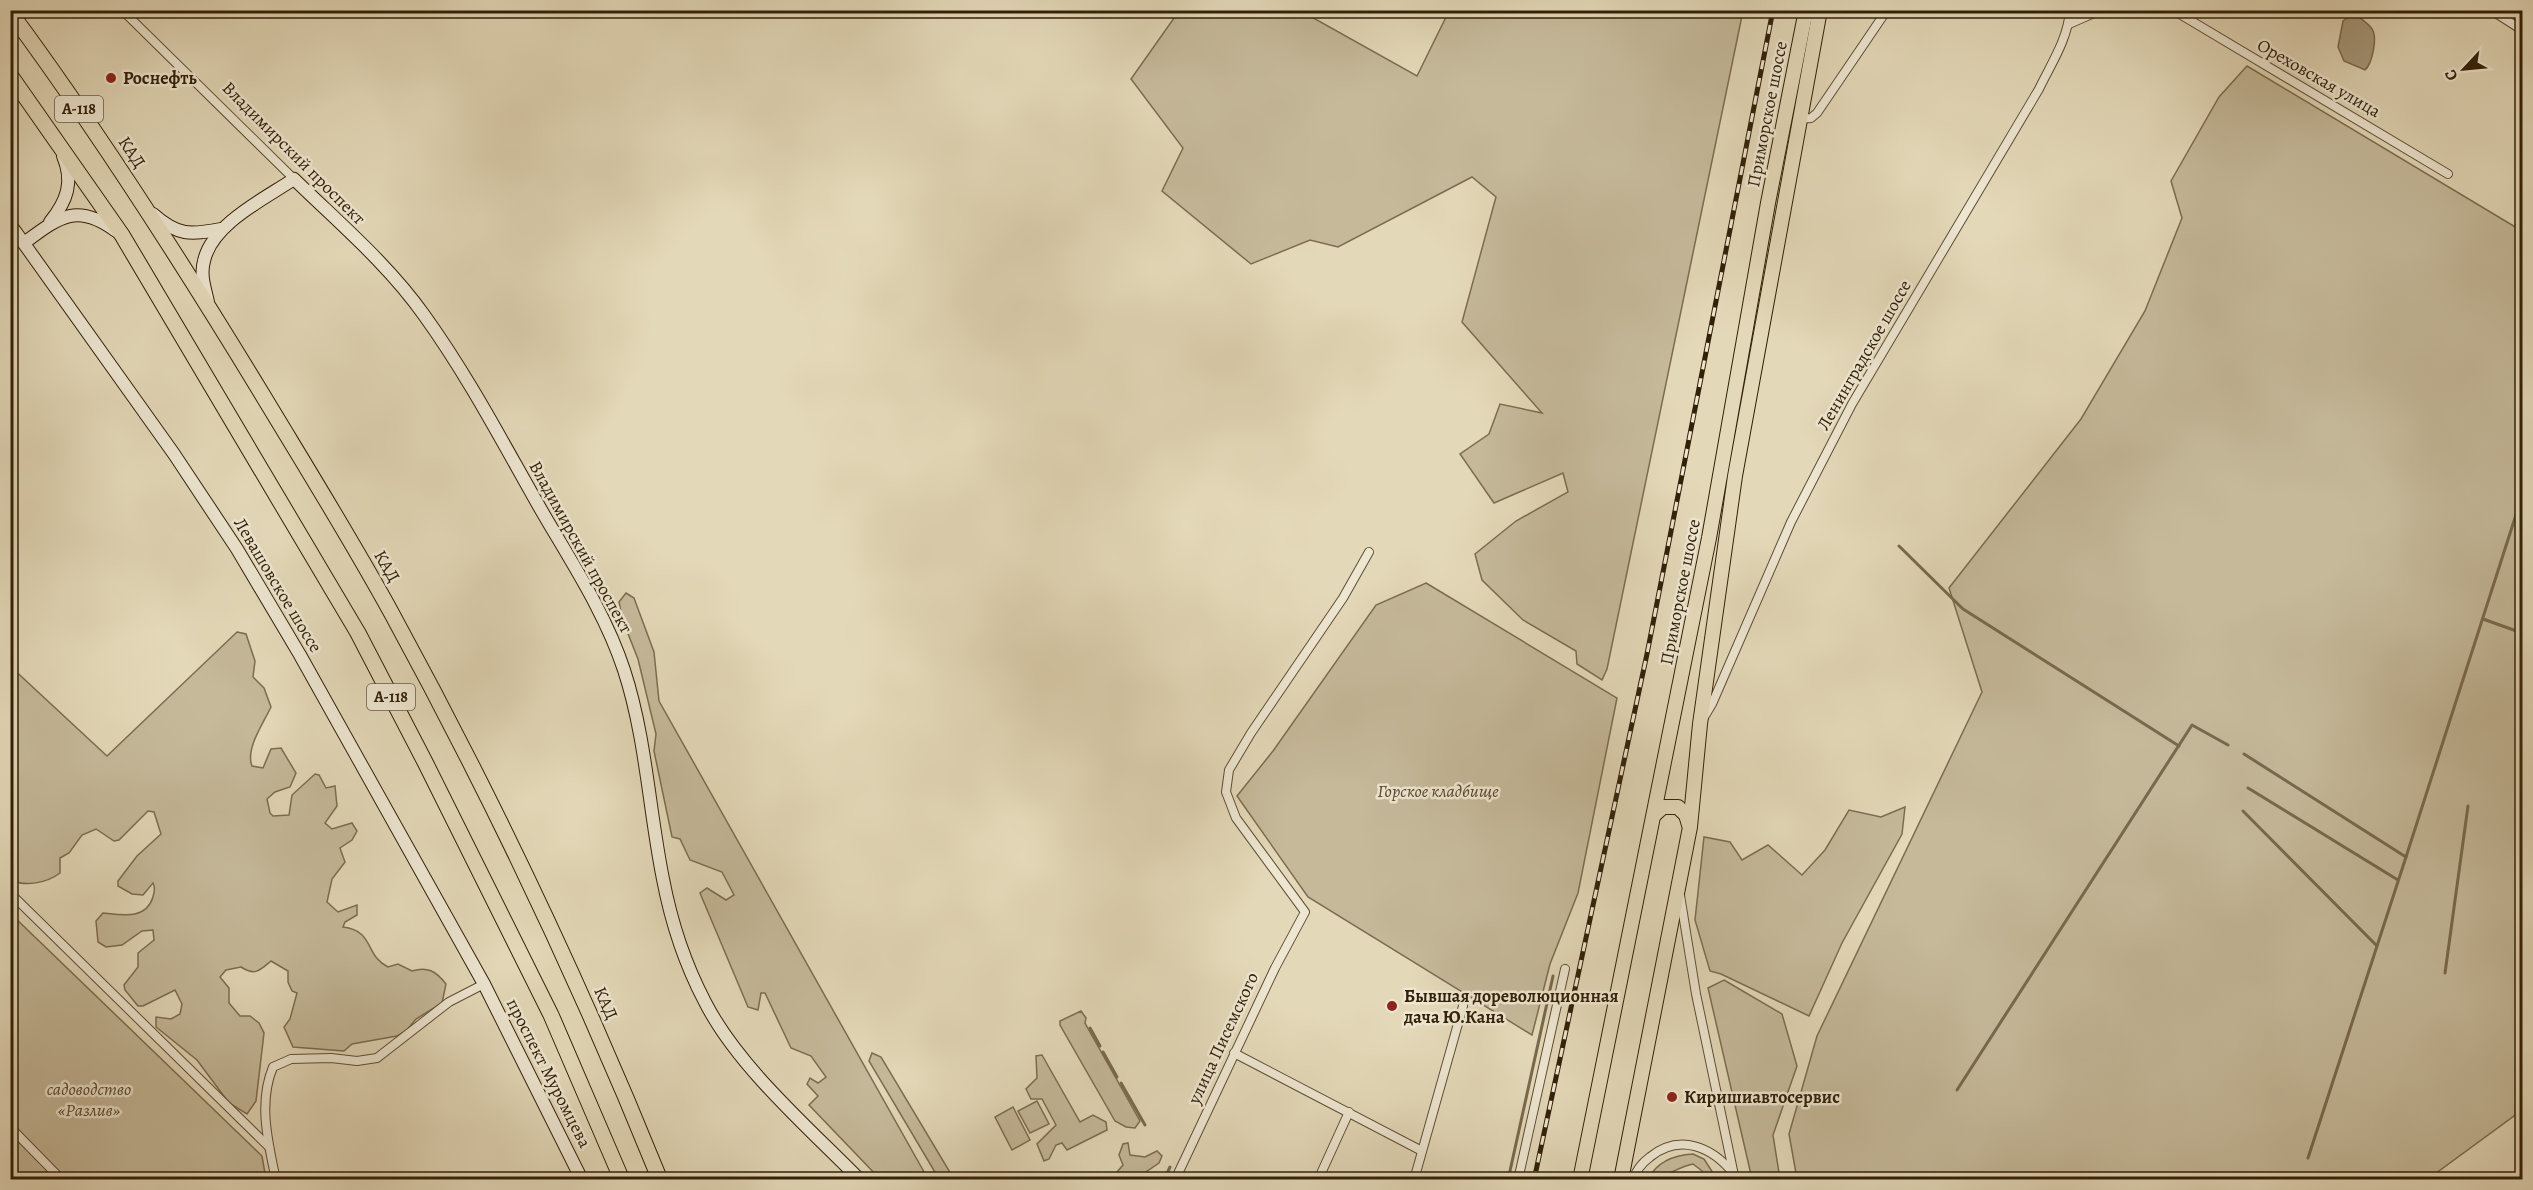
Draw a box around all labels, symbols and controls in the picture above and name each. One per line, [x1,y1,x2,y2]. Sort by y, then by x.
street label: Ореховская улица [2253,33,2386,124]
street label: Приморское шоссе [1741,39,1793,189]
north arrow [2434,39,2494,99]
place label: Роснефть [123,66,198,90]
text: С [2439,66,2463,84]
marker: Роснефть [104,71,118,85]
street label: Владимирский проспект [217,76,371,230]
road number: А-118 [55,96,103,122]
street label: КАД [113,131,151,173]
street label: Ленинградское шоссе [1811,275,1917,435]
street label: Владимирский проспект [524,457,638,637]
street label: Левашовское шоссе [228,513,328,657]
street label: Приморское шоссе [1654,517,1706,667]
street label: КАД [368,545,406,587]
road number: А-118 [367,684,415,710]
park label: Горское кладбище [1377,779,1499,803]
street label: улица Писемского [1181,968,1264,1109]
street label: КАД [588,983,624,1023]
place label: Бывшая дореволюционная дача Ю.Кана [1403,984,1619,1029]
street label: проспект Муромцева [501,994,597,1152]
marker: Бывшая дореволюционная дача Ю.Кана [1385,999,1399,1013]
park label: садоводство «Разлив» [47,1077,131,1122]
place label: Киришиавтосервис [1684,1085,1840,1109]
marker: Киришиавтосервис [1665,1090,1679,1104]

